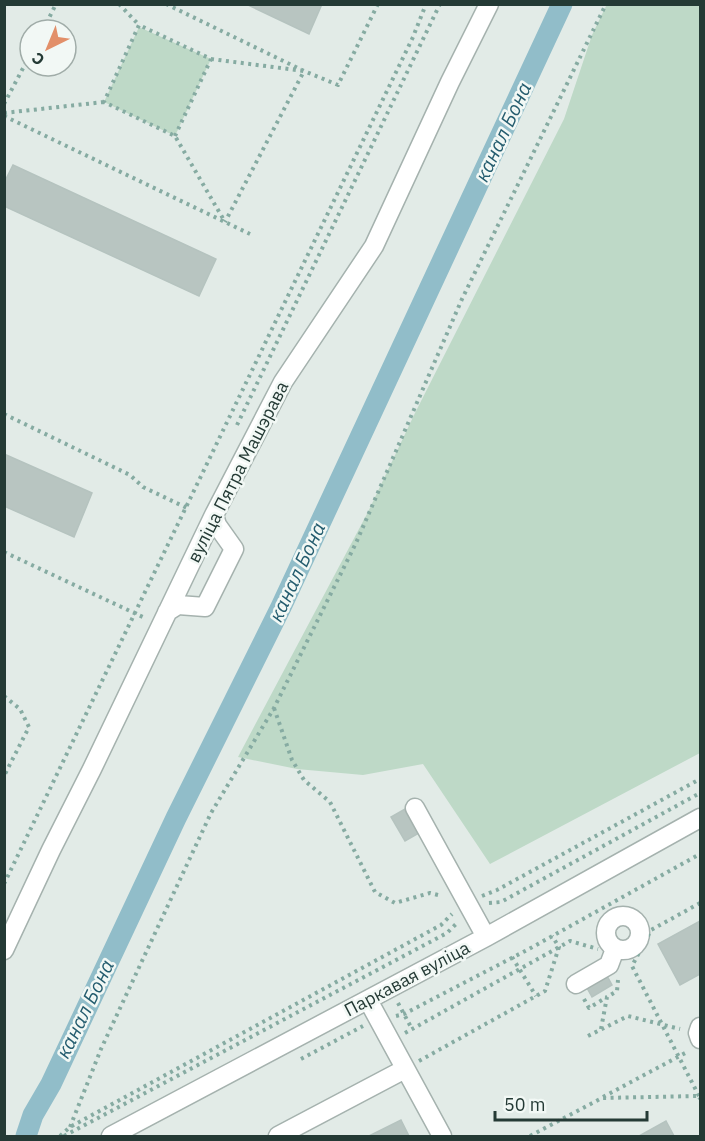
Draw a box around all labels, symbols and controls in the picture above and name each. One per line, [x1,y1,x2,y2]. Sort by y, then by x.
north arrow [18,18,78,78]
text: С [27,48,48,70]
water label: канал Бона [468,78,537,186]
street label: вуліца Пятра Машэрава [182,377,293,566]
water label: канал Бона [262,518,331,626]
street label: Паркавая вуліца [340,936,474,1021]
water label: канал Бона [49,955,120,1063]
scale bar [495,1084,646,1122]
text: 50 m [504,1093,546,1116]

